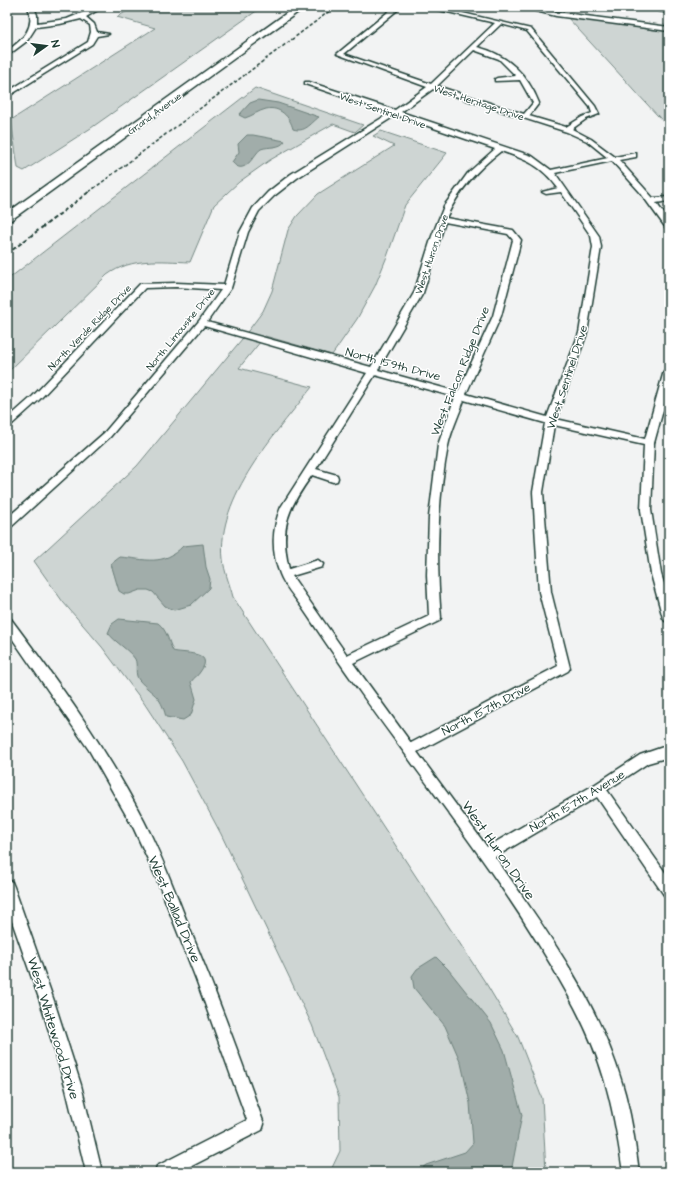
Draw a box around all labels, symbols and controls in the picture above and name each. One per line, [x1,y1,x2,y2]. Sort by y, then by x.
north arrow [26,26,66,66]
text: N [47,39,63,49]
street label: West Heritage Drive [431,82,526,125]
street label: Grand Avenue [125,89,185,138]
street label: West Sentinel Drive [338,90,428,132]
street label: West Huron Drive [412,212,452,296]
street label: North Verde Ridge Drive [45,281,136,374]
street label: North Limousine Drive [143,285,219,374]
street label: West Falcon Ridge Drive [427,304,495,439]
street label: West Sentinel Drive [543,322,592,431]
street label: North 159th Drive [343,344,443,385]
street label: North 157th Drive [439,679,534,740]
street label: North 157th Avenue [526,766,629,837]
street label: West Huron Drive [457,797,540,904]
street label: West Ballad Drive [143,853,206,966]
street label: West Whitewood Drive [22,955,84,1102]

